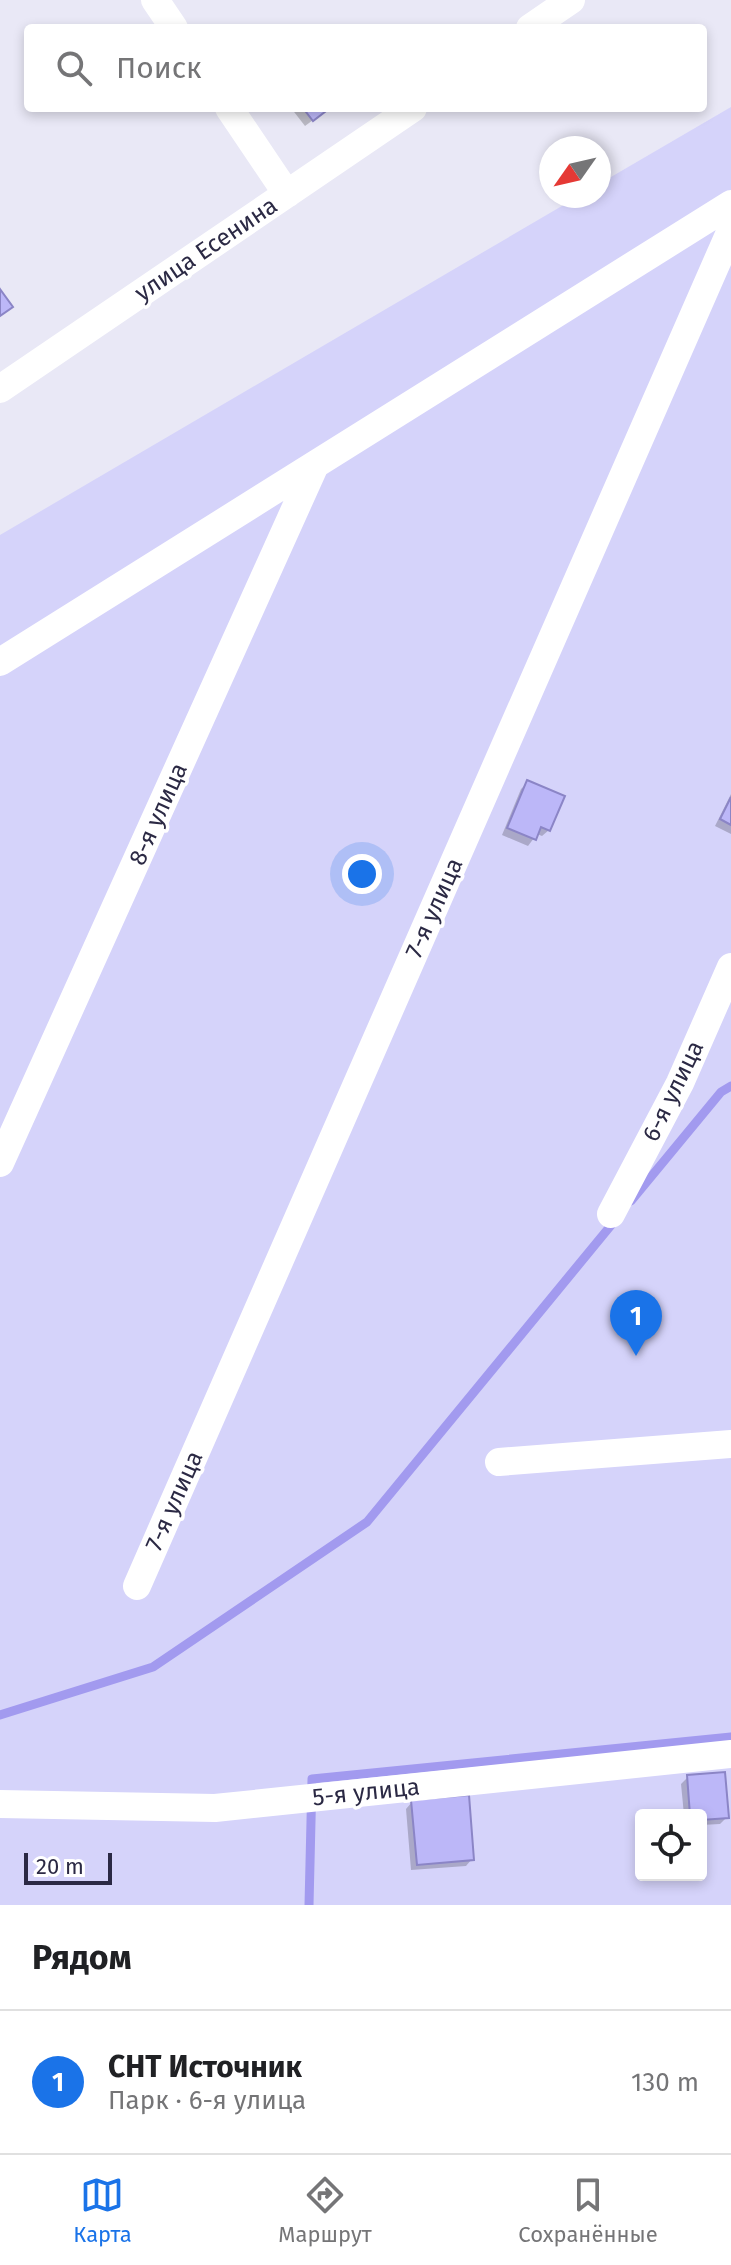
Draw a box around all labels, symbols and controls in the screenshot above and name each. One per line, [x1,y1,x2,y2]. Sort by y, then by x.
search box [24,24,707,112]
icon: search [52,46,96,90]
text: Поиск [116,50,202,86]
north arrow [539,136,611,208]
street label: улица Есенина [130,191,282,307]
street label: 8-я улица [123,759,193,869]
your location [342,854,382,894]
street label: 7-я улица [400,854,468,962]
street label: 6-я улица [637,1036,709,1146]
pin: 1 [610,1290,662,1356]
street label: 7-я улица [140,1447,208,1555]
street label: 5-я улица [311,1772,421,1812]
map controls [635,1809,707,1881]
button: locate [635,1809,707,1881]
scale bar [24,1849,112,1885]
text: 20 m [36,1853,84,1880]
text: Рядом [32,1937,131,1978]
text: СНТ Источник [108,2049,302,2085]
text: 1 [52,2067,64,2098]
text: 130 m [631,2067,699,2098]
text: Парк · 6-я улица [108,2085,306,2116]
tab: Карта [73,2173,132,2248]
tab: Маршрут [278,2173,372,2248]
tab: Сохранённые [518,2173,658,2248]

